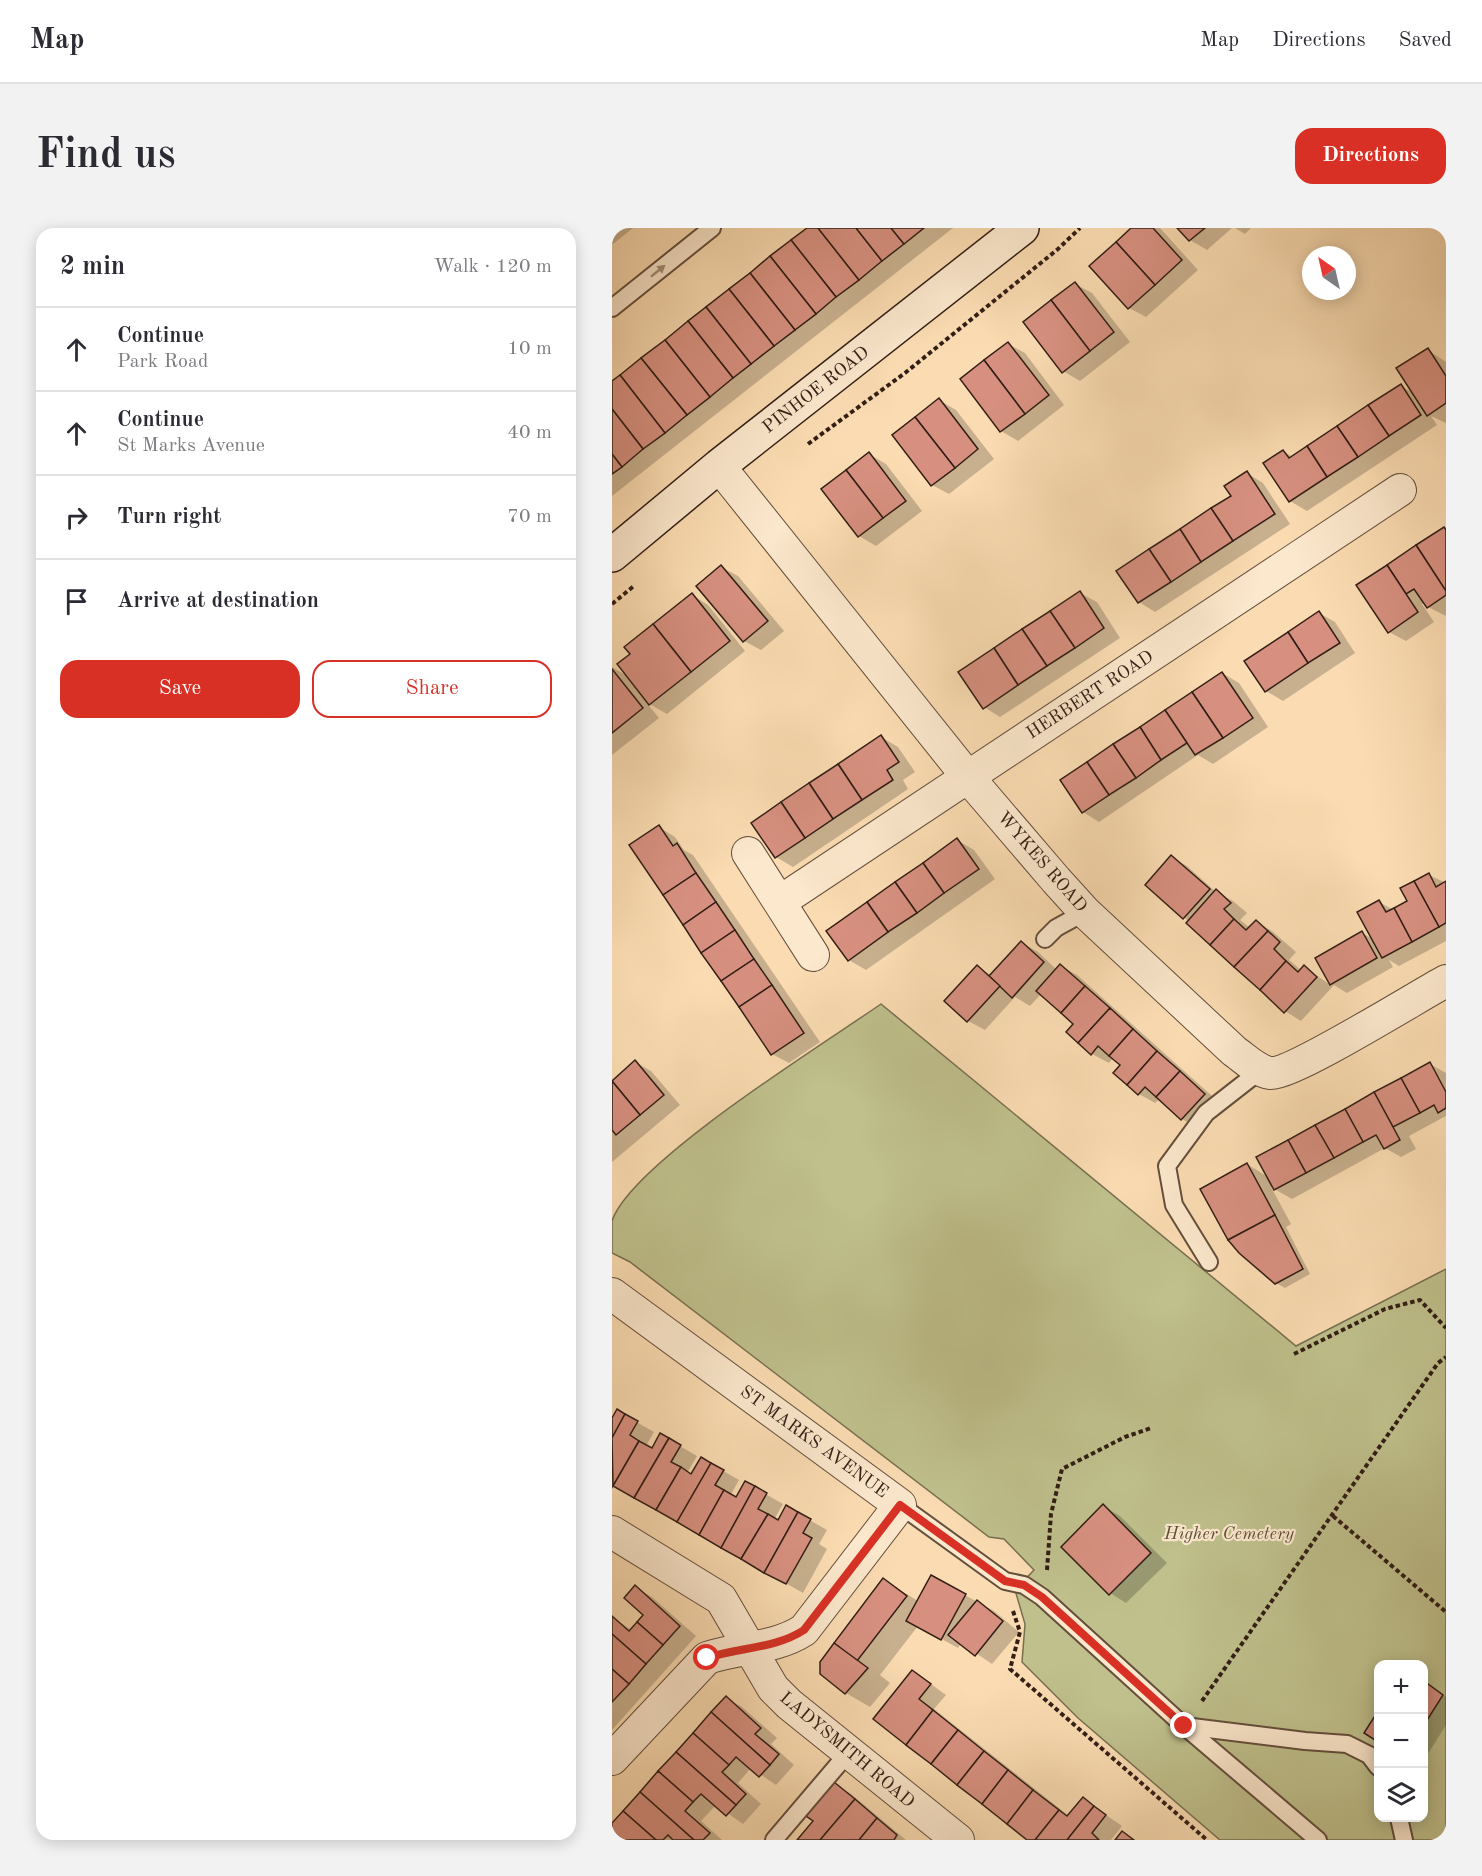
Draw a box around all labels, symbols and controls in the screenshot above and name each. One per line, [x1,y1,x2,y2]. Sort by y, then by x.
text: Map [30,27,84,55]
text: Map [1200,30,1239,51]
text: Directions [1272,30,1366,51]
text: Saved [1399,30,1452,51]
button: Directions [1295,128,1446,184]
text: Find us [36,135,175,177]
north arrow [1302,246,1356,300]
text: 2 min [60,254,125,280]
text: Walk · 120 m [433,257,552,277]
one-way arrow [650,265,666,278]
text: Continue [117,325,204,347]
icon: ahead [60,333,93,366]
text: 10 m [507,339,552,359]
street label: PINHOE ROAD [759,343,873,437]
text: Park Road [117,352,208,372]
text: Continue [117,409,204,431]
icon: ahead [60,417,93,450]
text: 40 m [507,423,552,443]
text: St Marks Avenue [117,436,265,456]
icon: right [60,501,93,534]
text: Turn right [117,506,221,528]
text: 70 m [507,507,552,527]
icon: arrive [60,585,93,618]
text: Arrive at destination [117,590,319,612]
street label: HERBERT ROAD [1023,647,1157,743]
button: Save [60,660,300,718]
button: Share [312,660,552,718]
street label: WYKES ROAD [994,808,1090,916]
street label: ST MARKS AVENUE [737,1382,891,1502]
park label: Higher Cemetery [1163,1525,1295,1543]
route start [693,1644,719,1670]
map controls [1374,1660,1428,1822]
button: + [1374,1660,1428,1714]
street label: LADYSMITH ROAD [776,1689,918,1811]
route end [1170,1712,1196,1738]
button: − [1374,1714,1428,1768]
button: layers [1374,1768,1428,1822]

